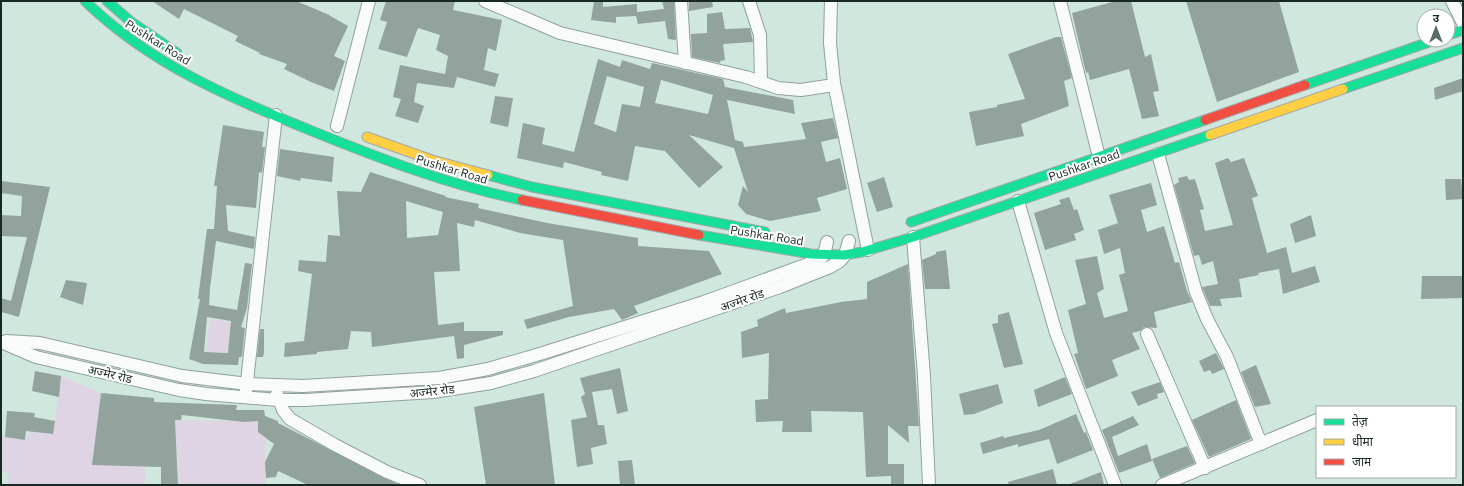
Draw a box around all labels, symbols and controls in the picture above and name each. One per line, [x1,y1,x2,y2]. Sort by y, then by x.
north arrow [1416,8,1456,48]
text: उ [1433,11,1440,25]
street label: Pushkar Road [123,16,193,68]
street label: Pushkar Road [1046,146,1122,184]
street label: Pushkar Road [414,151,490,187]
street label: Pushkar Road [729,222,805,248]
street label: अज्मेर रोड [718,285,766,314]
street label: अज्मेर रोड [86,362,134,387]
street label: अज्मेर रोड [409,381,456,401]
legend [1316,406,1456,478]
text: तेज़ [1352,414,1369,429]
text: धीमा [1352,434,1374,449]
text: जाम [1352,454,1372,469]

